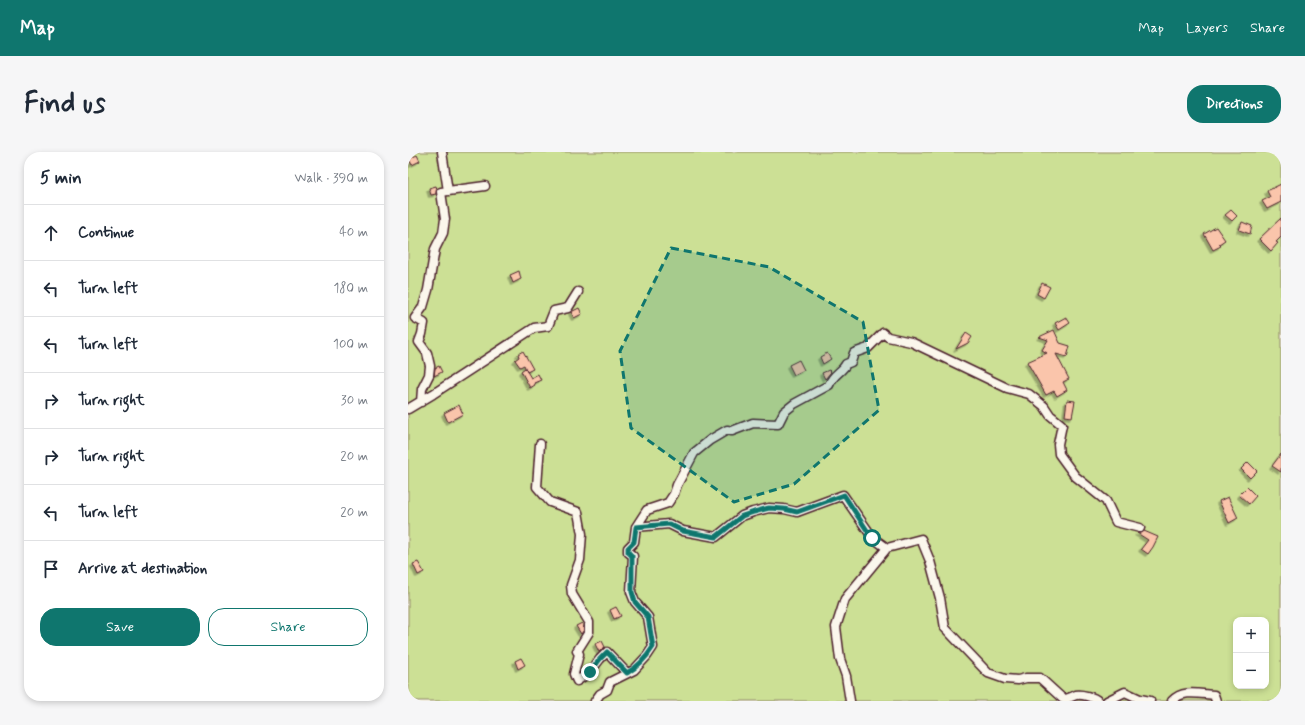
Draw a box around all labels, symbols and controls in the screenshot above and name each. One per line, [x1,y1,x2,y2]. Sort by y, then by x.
text: Map [20,16,55,41]
text: Map [1138,19,1164,37]
text: Layers [1186,19,1228,37]
text: Share [1250,19,1285,37]
button: Directions [1187,85,1281,123]
text: Find us [24,86,105,123]
text: 5 min [40,167,82,189]
text: Walk · 390 m [295,170,368,187]
icon: ahead [40,222,62,244]
text: Continue [78,223,134,243]
text: 40 m [339,224,368,241]
icon: left [40,278,62,300]
text: Turn left [78,279,138,299]
text: 180 m [333,280,368,297]
icon: left [40,334,62,356]
text: Turn left [78,335,138,355]
text: 100 m [333,336,368,353]
icon: right [40,390,62,412]
text: Turn right [78,391,145,411]
text: 30 m [341,392,368,409]
icon: right [40,446,62,468]
text: Turn right [78,447,145,467]
text: 20 m [340,448,368,465]
icon: left [40,502,62,524]
text: Turn left [78,503,138,523]
text: 20 m [340,504,368,521]
route start [863,529,881,547]
icon: arrive [40,558,62,580]
text: Arrive at destination [78,559,207,579]
button: Save [40,608,200,646]
button: Share [208,608,368,646]
map controls [1233,617,1269,689]
button: + [1233,617,1269,653]
button: − [1233,653,1269,689]
route end [581,663,599,681]

